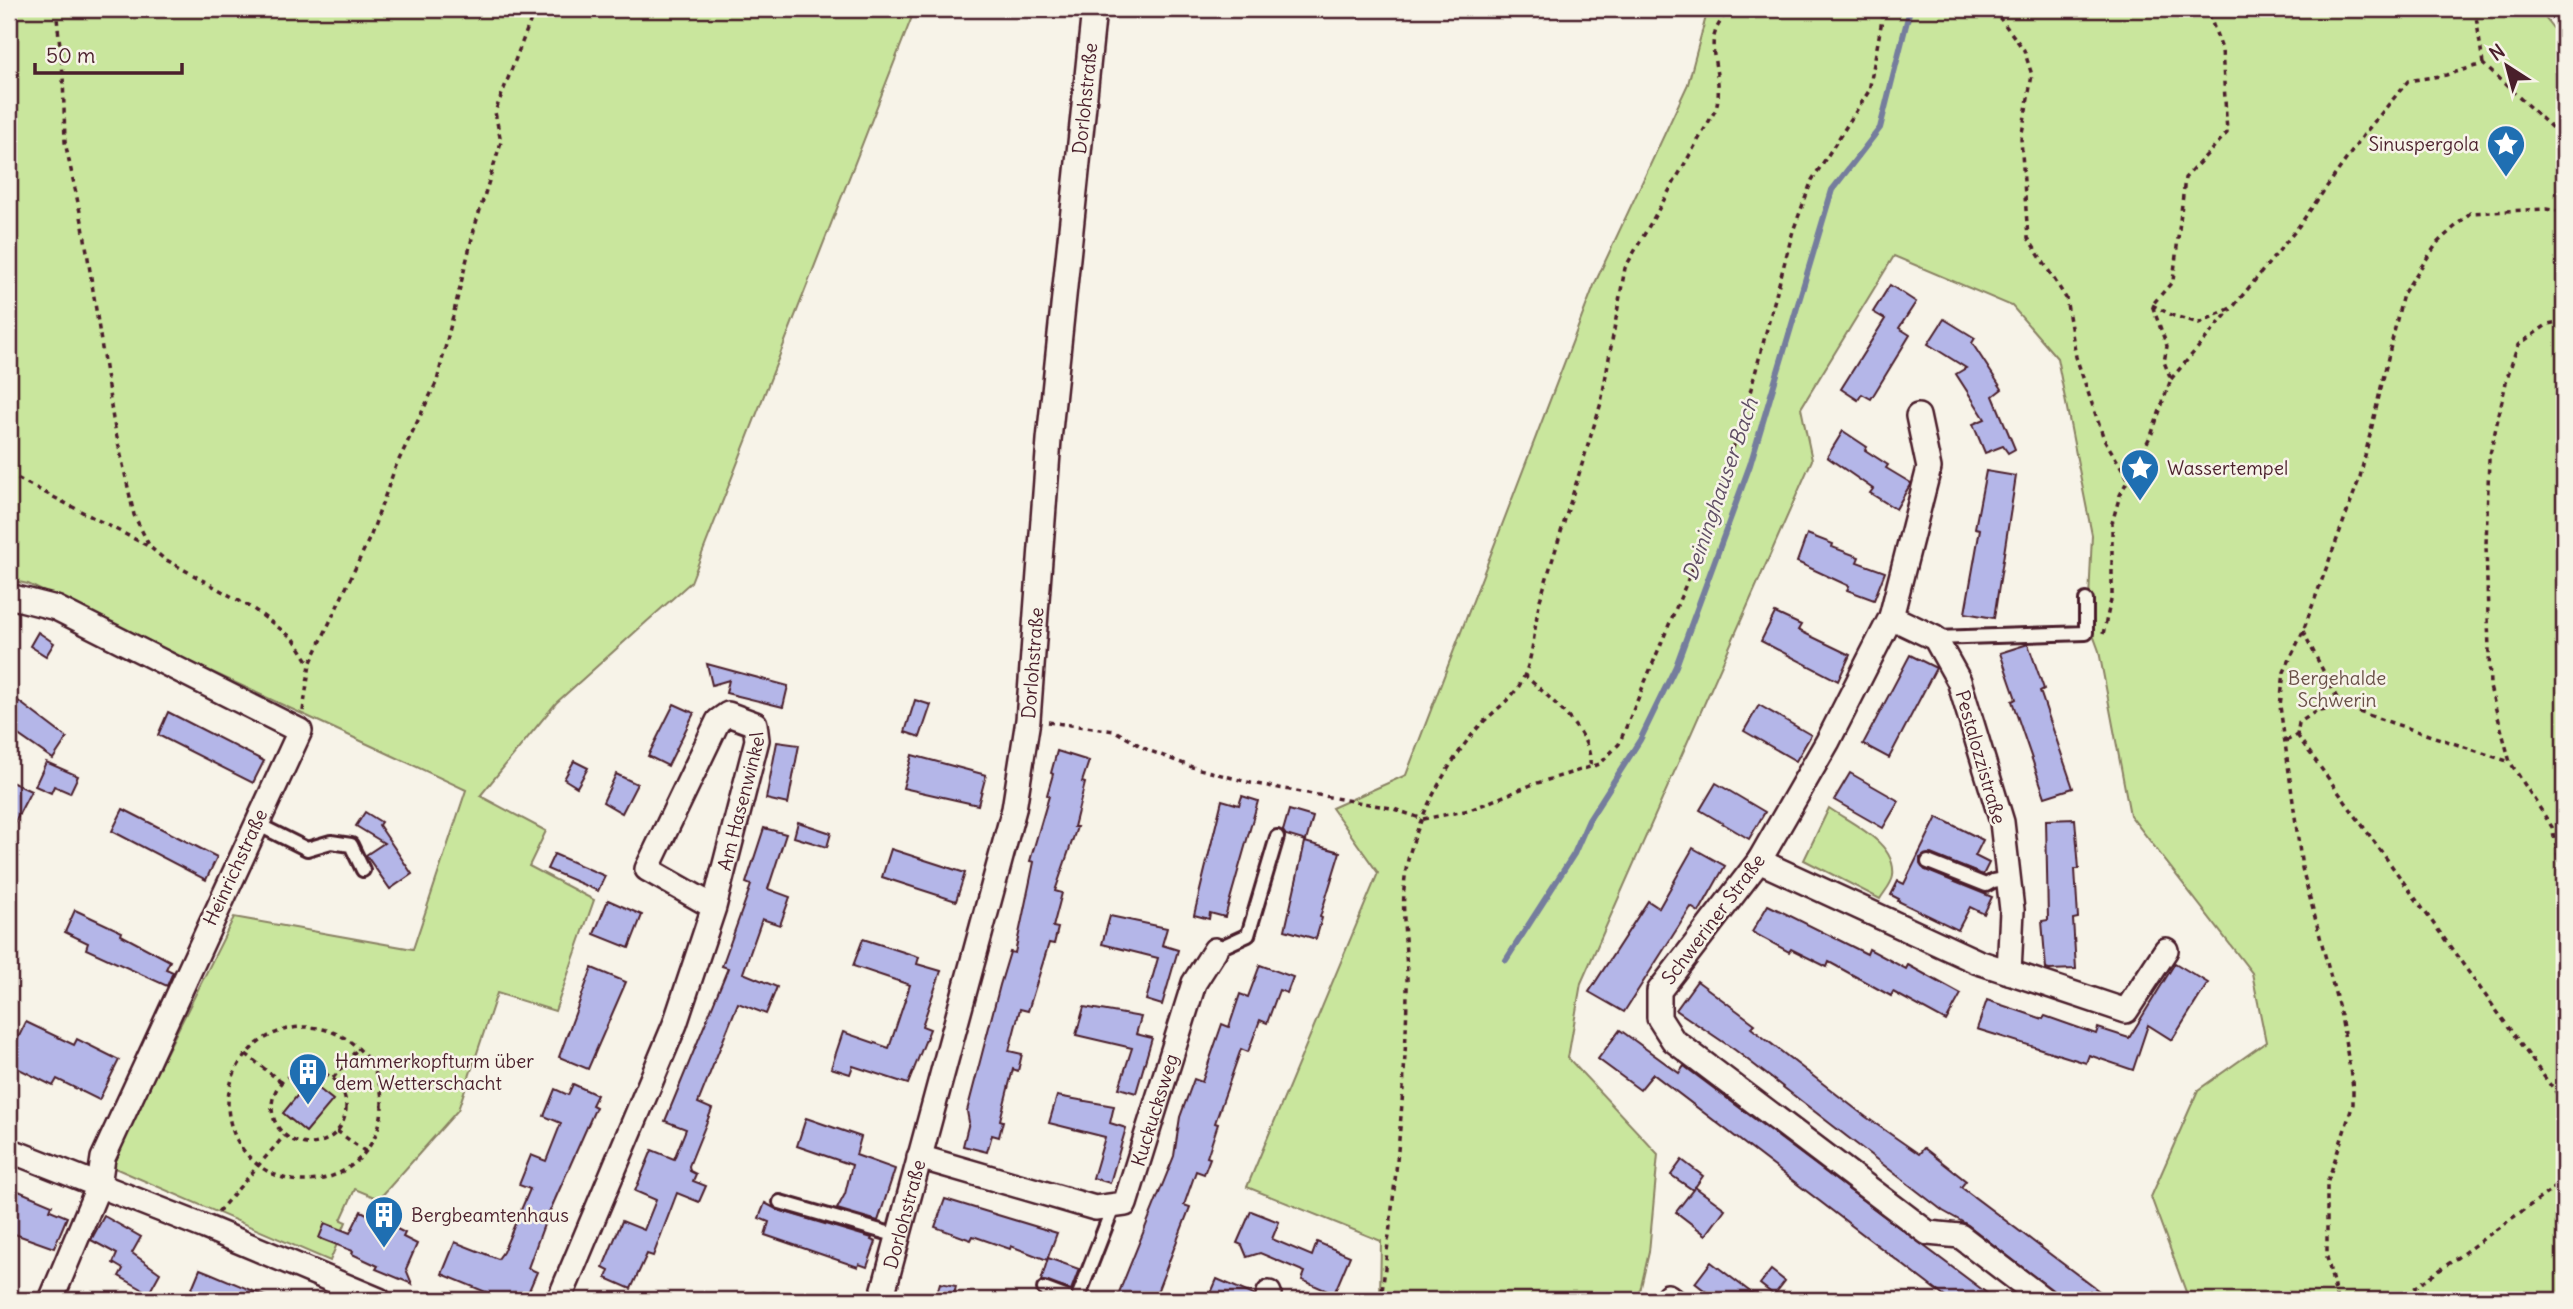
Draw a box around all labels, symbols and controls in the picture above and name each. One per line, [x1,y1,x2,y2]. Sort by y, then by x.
scale bar [35,32,182,76]
north arrow [2472,32,2542,102]
text: N [2485,39,2509,66]
text: 50 m [46,42,95,69]
street label: Dorlohstraße [1067,42,1102,155]
place icon: Sinuspergola [2485,123,2527,178]
place label: Sinuspergola [2369,132,2479,156]
water label: Deininghauser Bach [1676,394,1764,584]
place icon: Wassertempel [2119,447,2161,502]
place label: Wassertempel [2167,456,2288,480]
street label: Dorlohstraße [1016,606,1048,720]
park label: Bergehalde Schwerin [2288,666,2386,712]
street label: Pestalozzistraße [1950,687,2012,827]
street label: Am Hasenwinkel [712,731,770,873]
street label: Heinrichstraße [198,805,272,929]
street label: Schweriner Straße [1656,849,1770,989]
place label: Hammerkopfturm über dem Wetterschacht [335,1049,534,1095]
building icon: Hammerkopfturm über dem Wetterschacht [287,1051,329,1106]
street label: Kuckucksweg [1125,1051,1183,1169]
street label: Dorlohstraße [878,1157,930,1271]
building icon: Bergbeamtenhaus [363,1194,405,1249]
place label: Bergbeamtenhaus [411,1203,569,1227]

